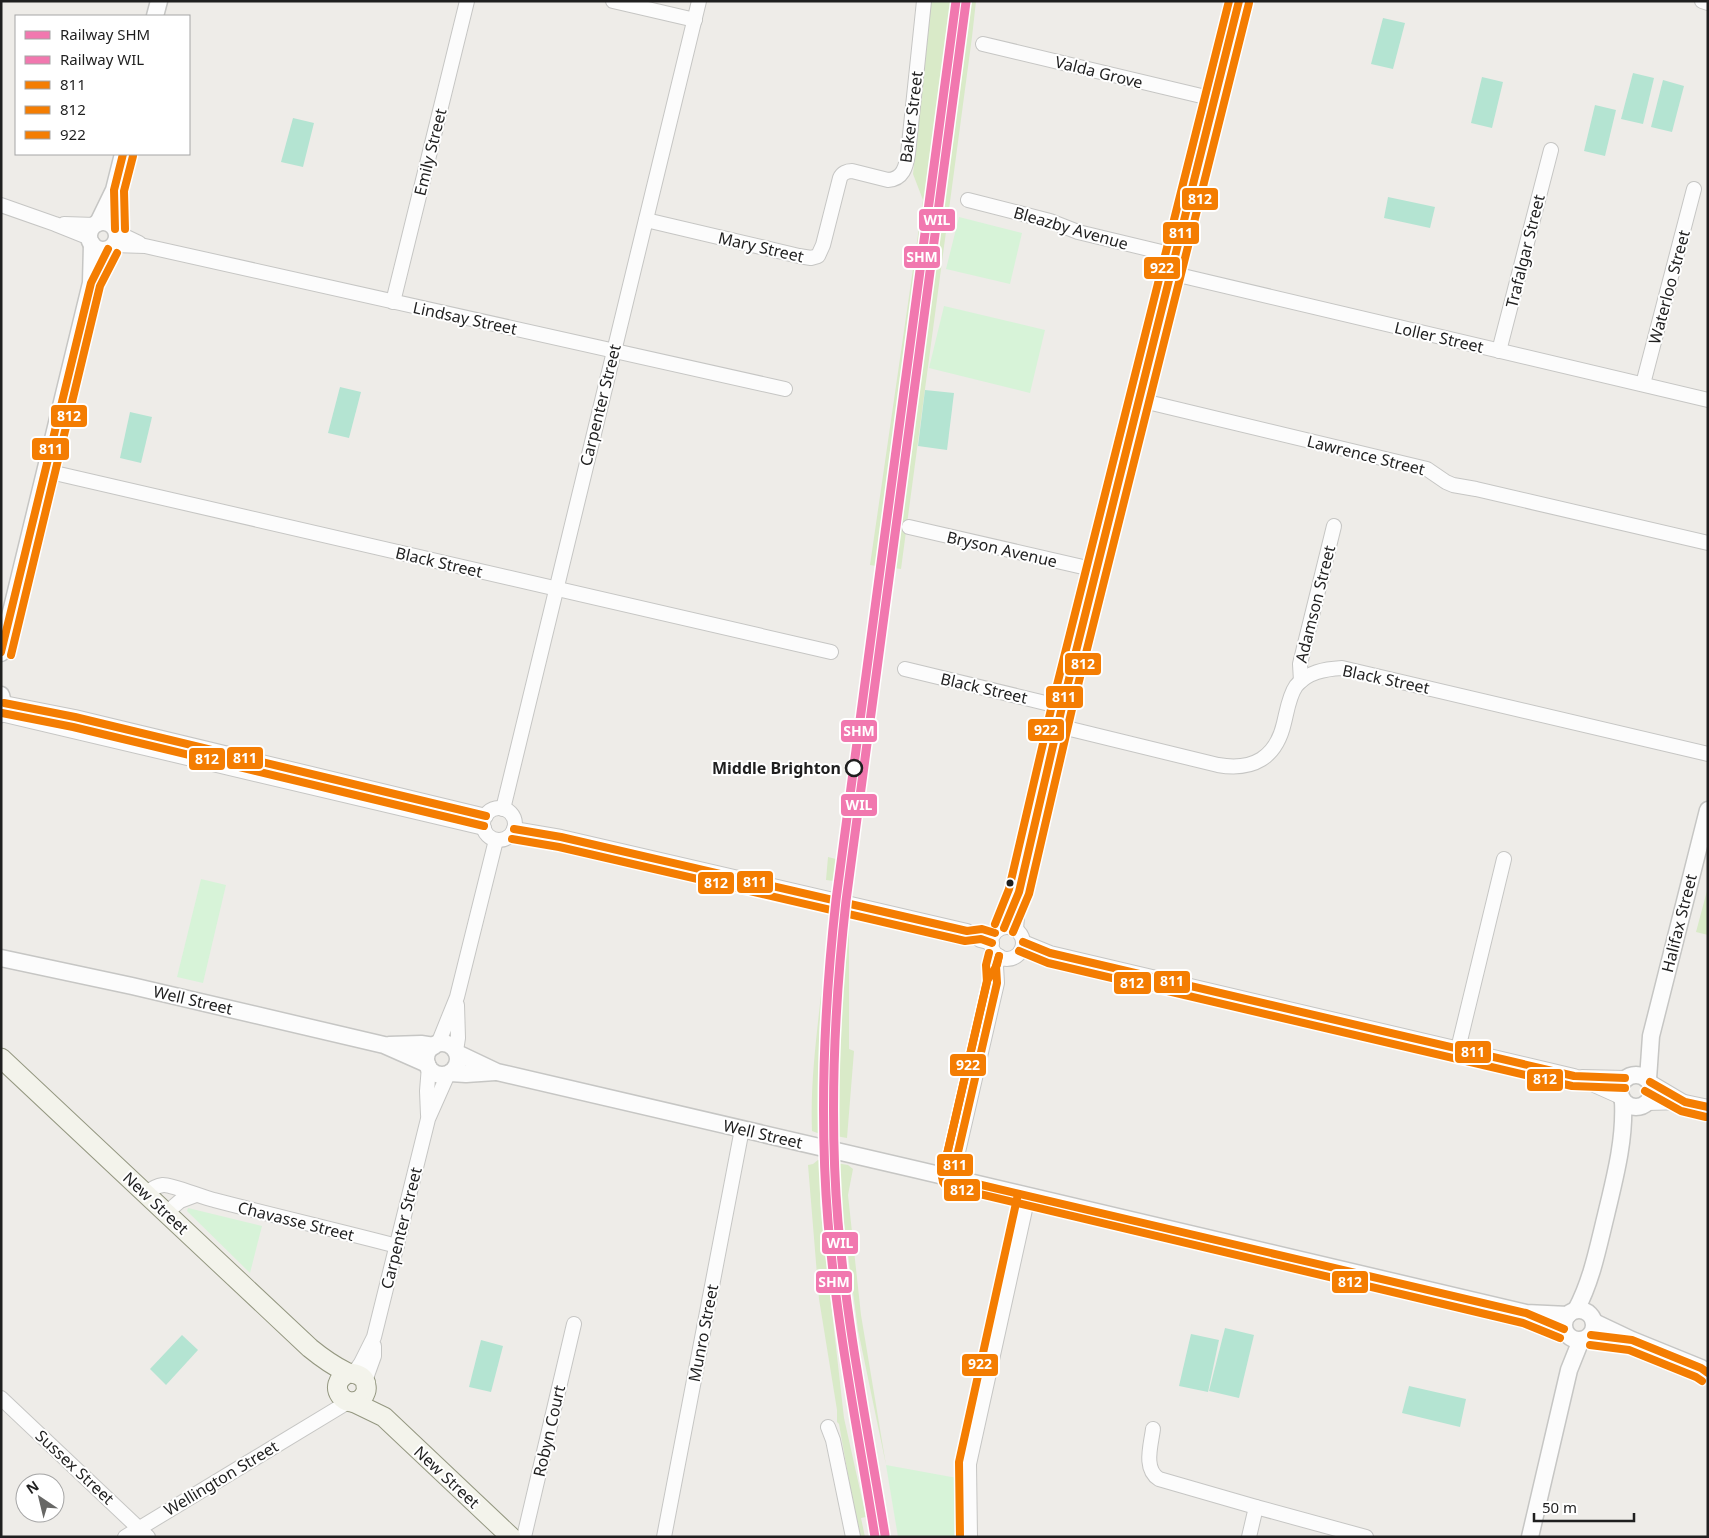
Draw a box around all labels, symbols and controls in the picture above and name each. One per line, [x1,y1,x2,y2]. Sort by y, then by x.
legend [15,15,190,155]
text: Railway SHM [60,24,150,44]
text: Railway WIL [60,49,144,69]
street label: Valda Grove [1053,50,1145,94]
street label: Baker Street [894,70,928,164]
text: 811 [60,74,86,94]
text: 812 [60,99,86,119]
street label: Emily Street [409,106,452,198]
text: 922 [60,124,86,144]
line badge: 812 [1181,187,1219,211]
text: 812 [1188,189,1212,208]
street label: Trafalgar Street [1500,192,1550,310]
street label: Bleazby Avenue [1011,201,1131,255]
line badge: WIL [918,208,956,232]
text: WIL [924,210,951,229]
line badge: 811 [1162,221,1200,245]
text: 811 [1169,223,1193,242]
street label: Mary Street [716,226,806,268]
street label: Waterloo Street [1643,227,1695,346]
line badge: SHM [903,245,941,269]
text: SHM [906,247,938,266]
line badge: 922 [1143,256,1181,280]
text: 922 [1150,258,1174,277]
street label: Lindsay Street [411,296,519,340]
street label: Loller Street [1392,316,1486,358]
street label: Carpenter Street [574,342,626,468]
line badge: 812 [50,404,88,428]
text: 812 [57,406,81,425]
street label: Lawrence Street [1305,430,1427,480]
line badge: 811 [31,437,70,461]
text: 811 [39,439,63,458]
street label: Bryson Avenue [945,526,1059,572]
street label: Black Street [393,541,485,583]
street label: Adamson Street [1290,543,1340,665]
line badge: 812 [1064,652,1102,676]
text: 812 [1071,654,1095,673]
street label: Black Street [1340,659,1432,699]
street label: Black Street [938,667,1030,709]
line badge: 811 [1045,685,1084,709]
text: 811 [1052,687,1076,706]
line badge: 922 [1027,718,1065,742]
line badge: SHM [840,719,878,743]
text: 922 [1034,720,1058,739]
text: SHM [843,721,875,740]
line badge: 811 [226,746,264,770]
line badge: 812 [188,747,226,771]
text: 811 [233,748,257,767]
text: 812 [195,749,219,768]
place label: Middle Brighton [712,757,841,779]
marker: Middle Brighton [845,759,863,777]
line badge: WIL [840,793,878,817]
text: WIL [846,795,873,814]
line badge: 811 [736,870,774,894]
line badge: 812 [697,871,735,895]
street label: Halifax Street [1656,871,1702,975]
text: 811 [743,872,767,891]
text: 812 [704,873,728,892]
unlabelled marker [1005,878,1015,888]
line badge: 811 [1153,970,1191,994]
line badge: 812 [1113,971,1152,995]
text: 811 [1160,971,1184,990]
text: 812 [1120,973,1144,992]
street label: Well Street [151,980,235,1020]
line badge: 811 [1454,1040,1492,1064]
text: 811 [1461,1042,1485,1061]
line badge: 922 [949,1053,987,1077]
text: 922 [956,1055,980,1074]
line badge: 812 [1526,1068,1564,1092]
text: 812 [1533,1069,1557,1088]
street label: Well Street [721,1114,805,1154]
line badge: 811 [936,1153,974,1177]
text: 811 [943,1155,967,1174]
street label: Carpenter Street [375,1165,427,1291]
street label: New Street [118,1167,194,1239]
line badge: 812 [943,1178,981,1202]
text: 812 [950,1180,974,1199]
street label: Chavasse Street [235,1196,357,1246]
line badge: WIL [821,1231,859,1255]
text: WIL [827,1233,854,1252]
line badge: SHM [815,1270,853,1294]
line badge: 812 [1331,1270,1369,1294]
text: SHM [818,1272,850,1291]
text: 812 [1338,1272,1362,1291]
street label: Munro Street [683,1282,723,1384]
line badge: 922 [961,1353,999,1377]
text: 922 [968,1354,992,1373]
street label: Robyn Court [528,1383,570,1479]
street label: Sussex Street [31,1425,119,1509]
street label: Wellington Street [160,1435,283,1521]
street label: New Street [409,1441,485,1513]
north arrow [15,1473,65,1523]
text: N [22,1476,42,1498]
scale bar [1534,1490,1634,1522]
text: 50 m [1542,1497,1577,1517]

